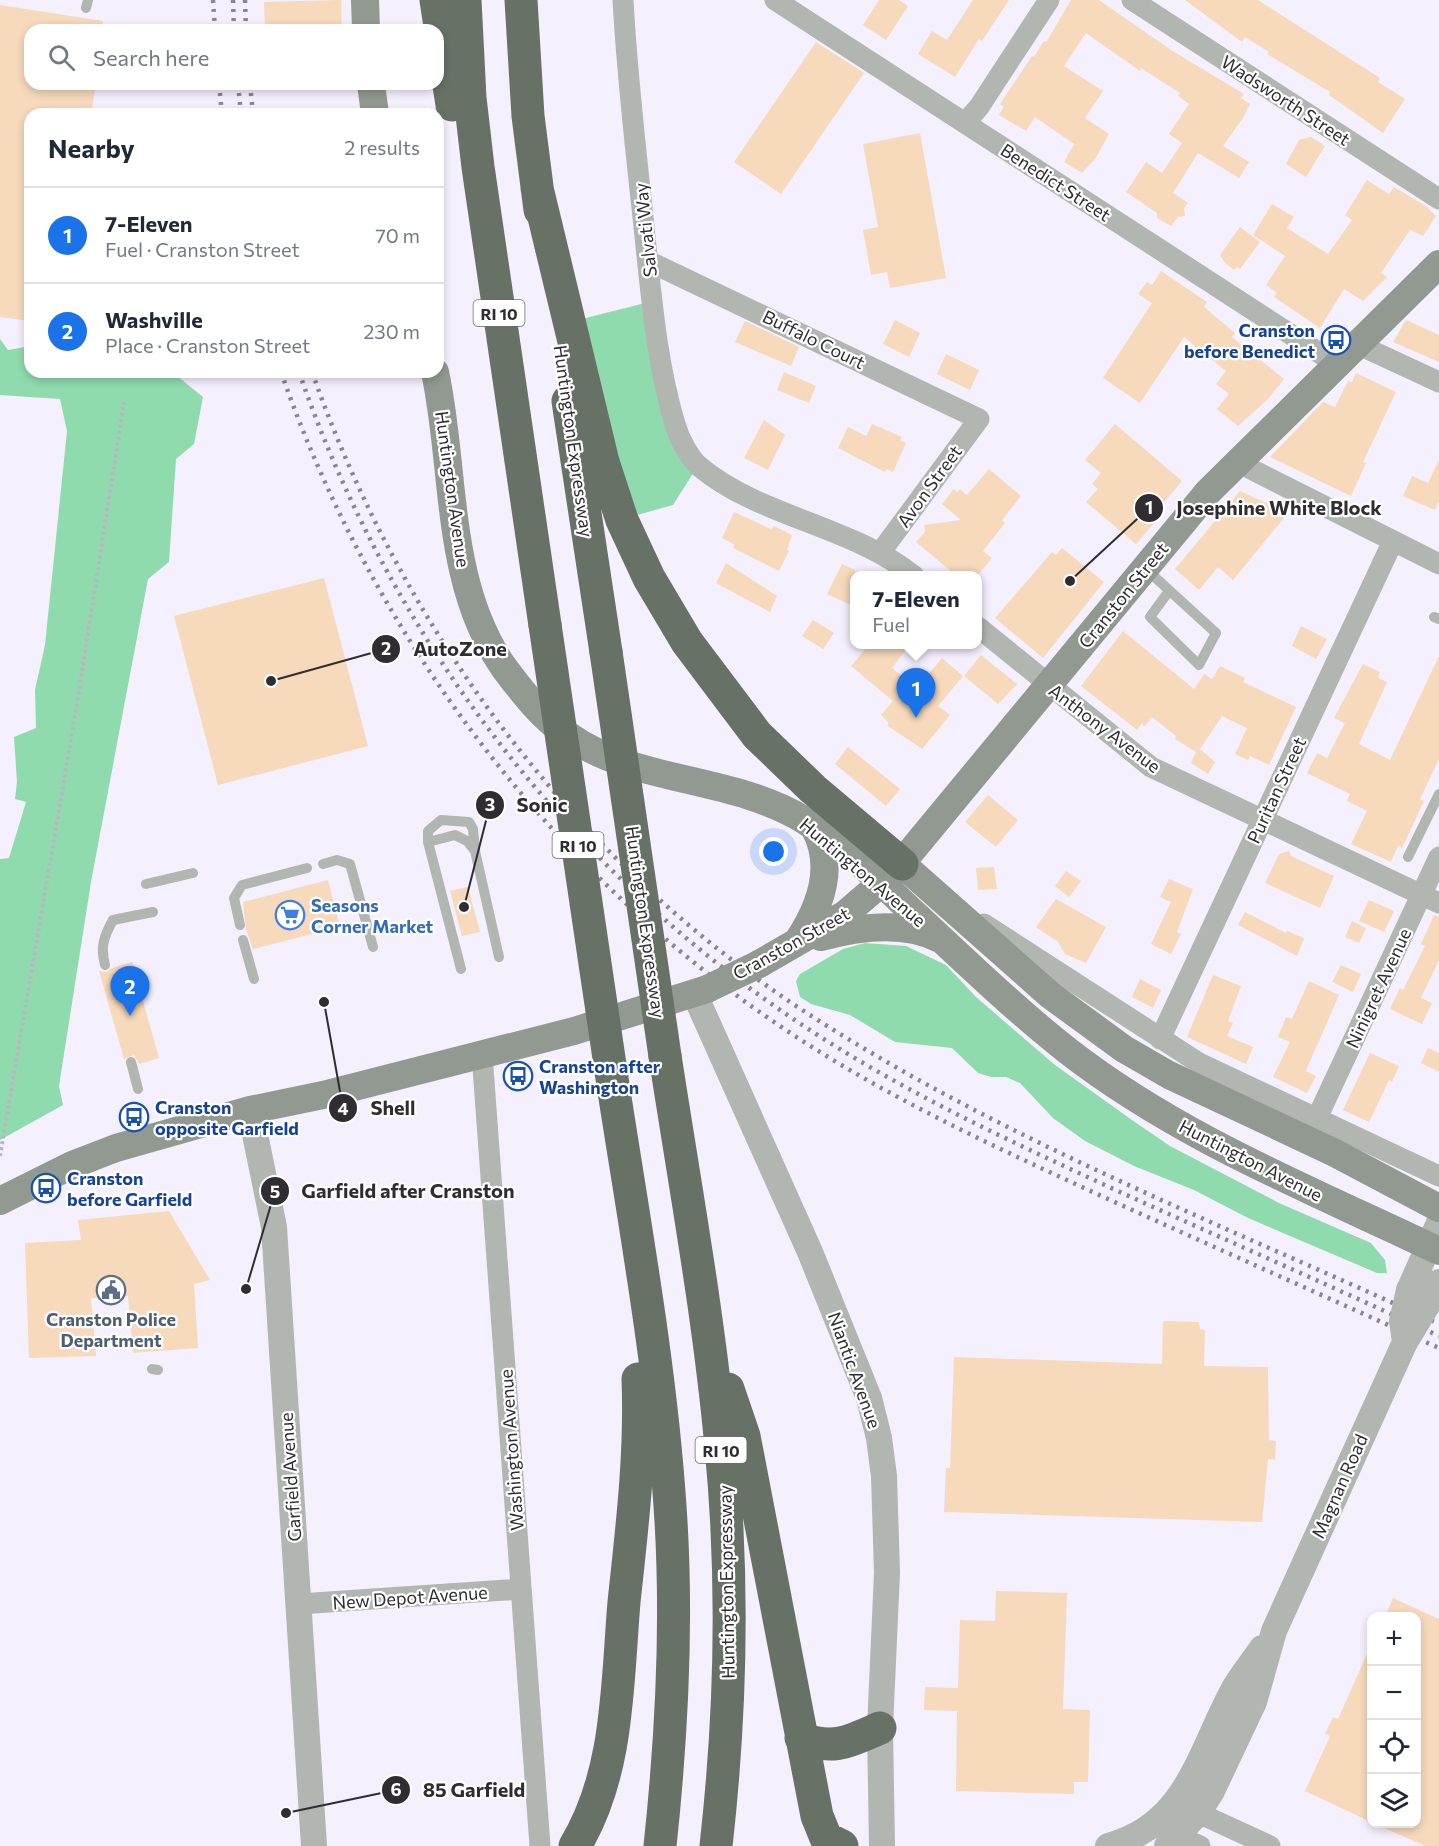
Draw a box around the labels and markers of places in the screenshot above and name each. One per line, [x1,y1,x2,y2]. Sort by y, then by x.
place label: Cranston before Benedict [1184,319,1315,362]
bus stop icon: Cranston before Benedict [1320,324,1352,356]
callout: Josephine White Block [1134,489,1394,527]
callout: AutoZone [371,630,519,668]
pin: 1 [896,668,936,718]
callout: Sonic [475,786,579,824]
place label: Seasons Corner Market [311,894,434,937]
supermarket icon: Seasons Corner Market [274,899,306,931]
pin: 2 [110,966,150,1016]
place label: Cranston after Washington [539,1055,661,1098]
bus stop icon: Cranston after Washington [502,1060,534,1092]
callout: Shell [328,1089,427,1127]
place label: Cranston opposite Garfield [155,1096,299,1139]
bus stop icon: Cranston opposite Garfield [118,1101,150,1133]
place label: Cranston before Garfield [67,1167,192,1210]
bus stop icon: Cranston before Garfield [30,1172,62,1204]
callout: Garfield after Cranston [260,1172,527,1210]
public building icon: Cranston Police Department [95,1274,127,1306]
place label: Cranston Police Department [46,1308,176,1351]
callout: 85 Garfield [381,1771,538,1809]

